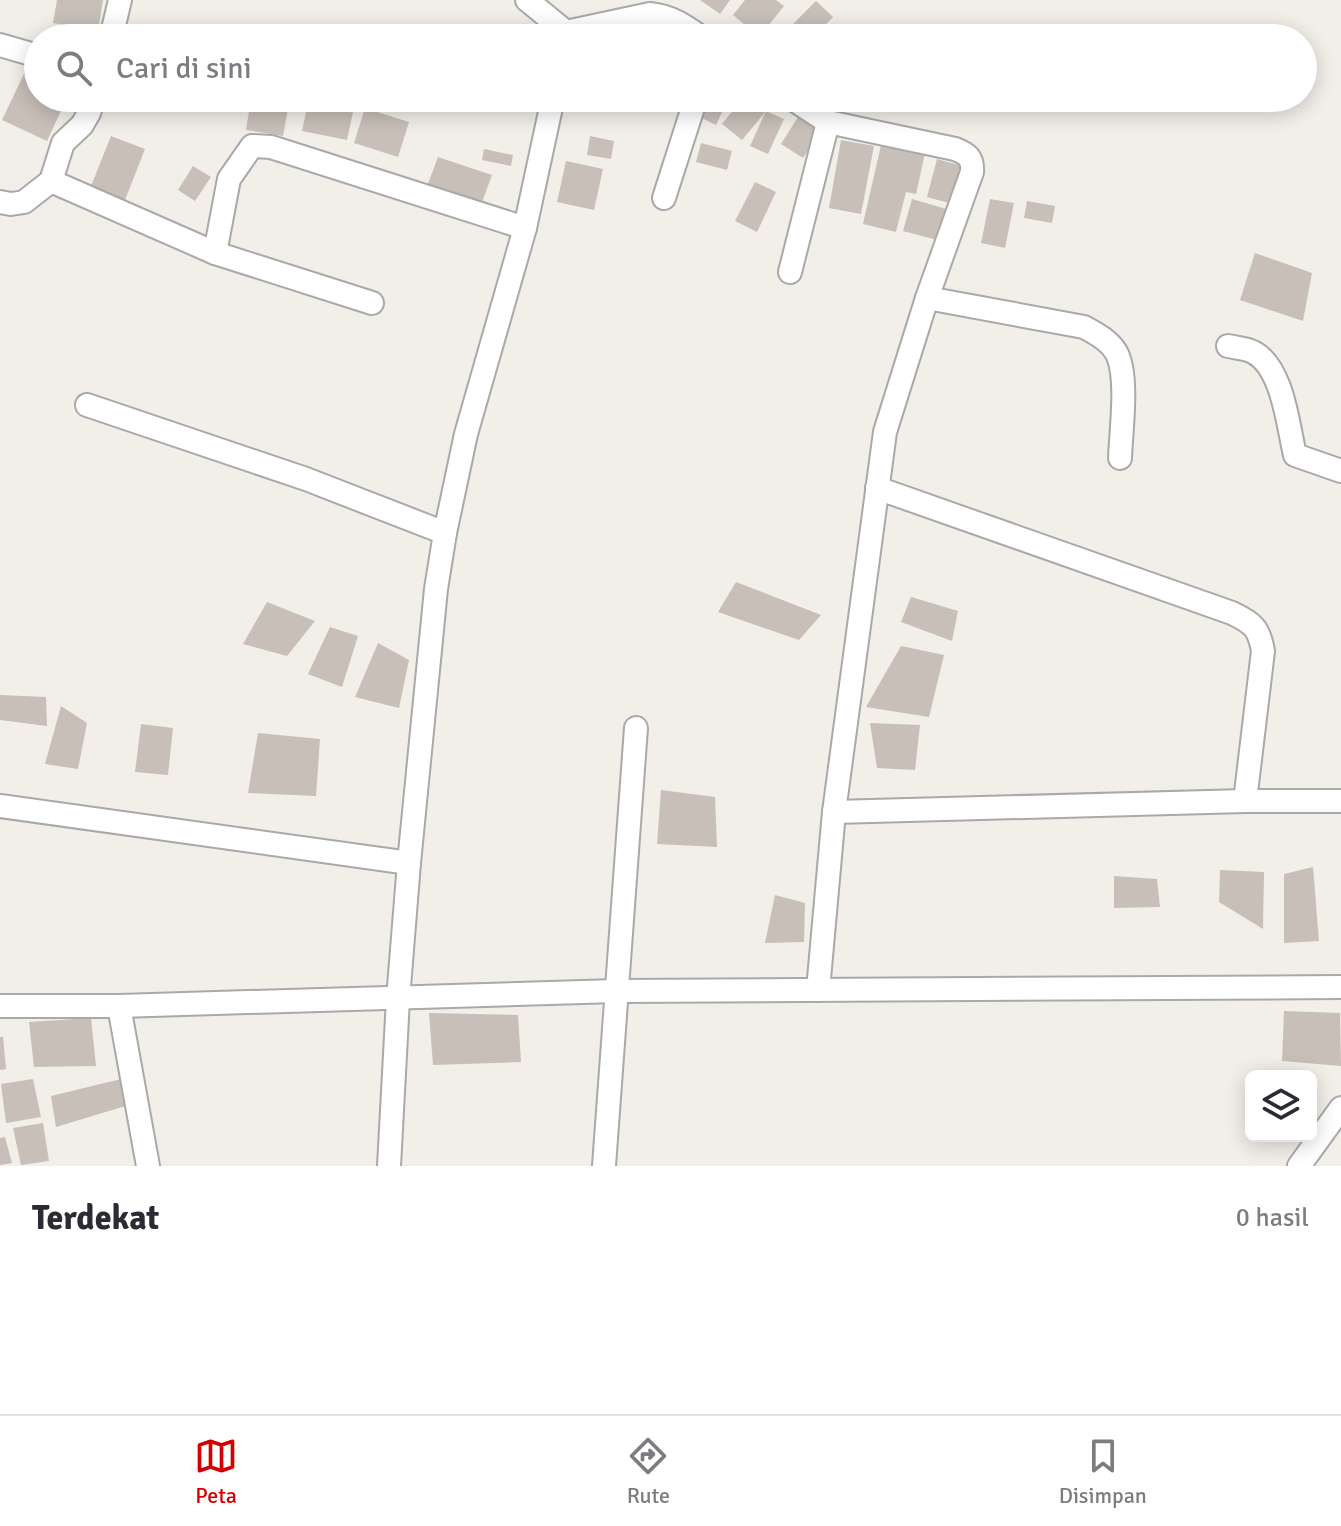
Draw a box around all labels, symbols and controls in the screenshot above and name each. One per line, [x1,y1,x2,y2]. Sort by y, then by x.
search box [24,24,1317,112]
icon: search [52,46,96,90]
text: Cari di sini [116,50,252,87]
map controls [1245,1070,1317,1142]
button: layers [1245,1070,1317,1142]
text: Terdekat [32,1197,159,1239]
text: 0 hasil [1236,1202,1309,1234]
tab: Peta [194,1434,238,1509]
tab: Rute [626,1434,670,1509]
tab: Disimpan [1059,1434,1147,1509]

